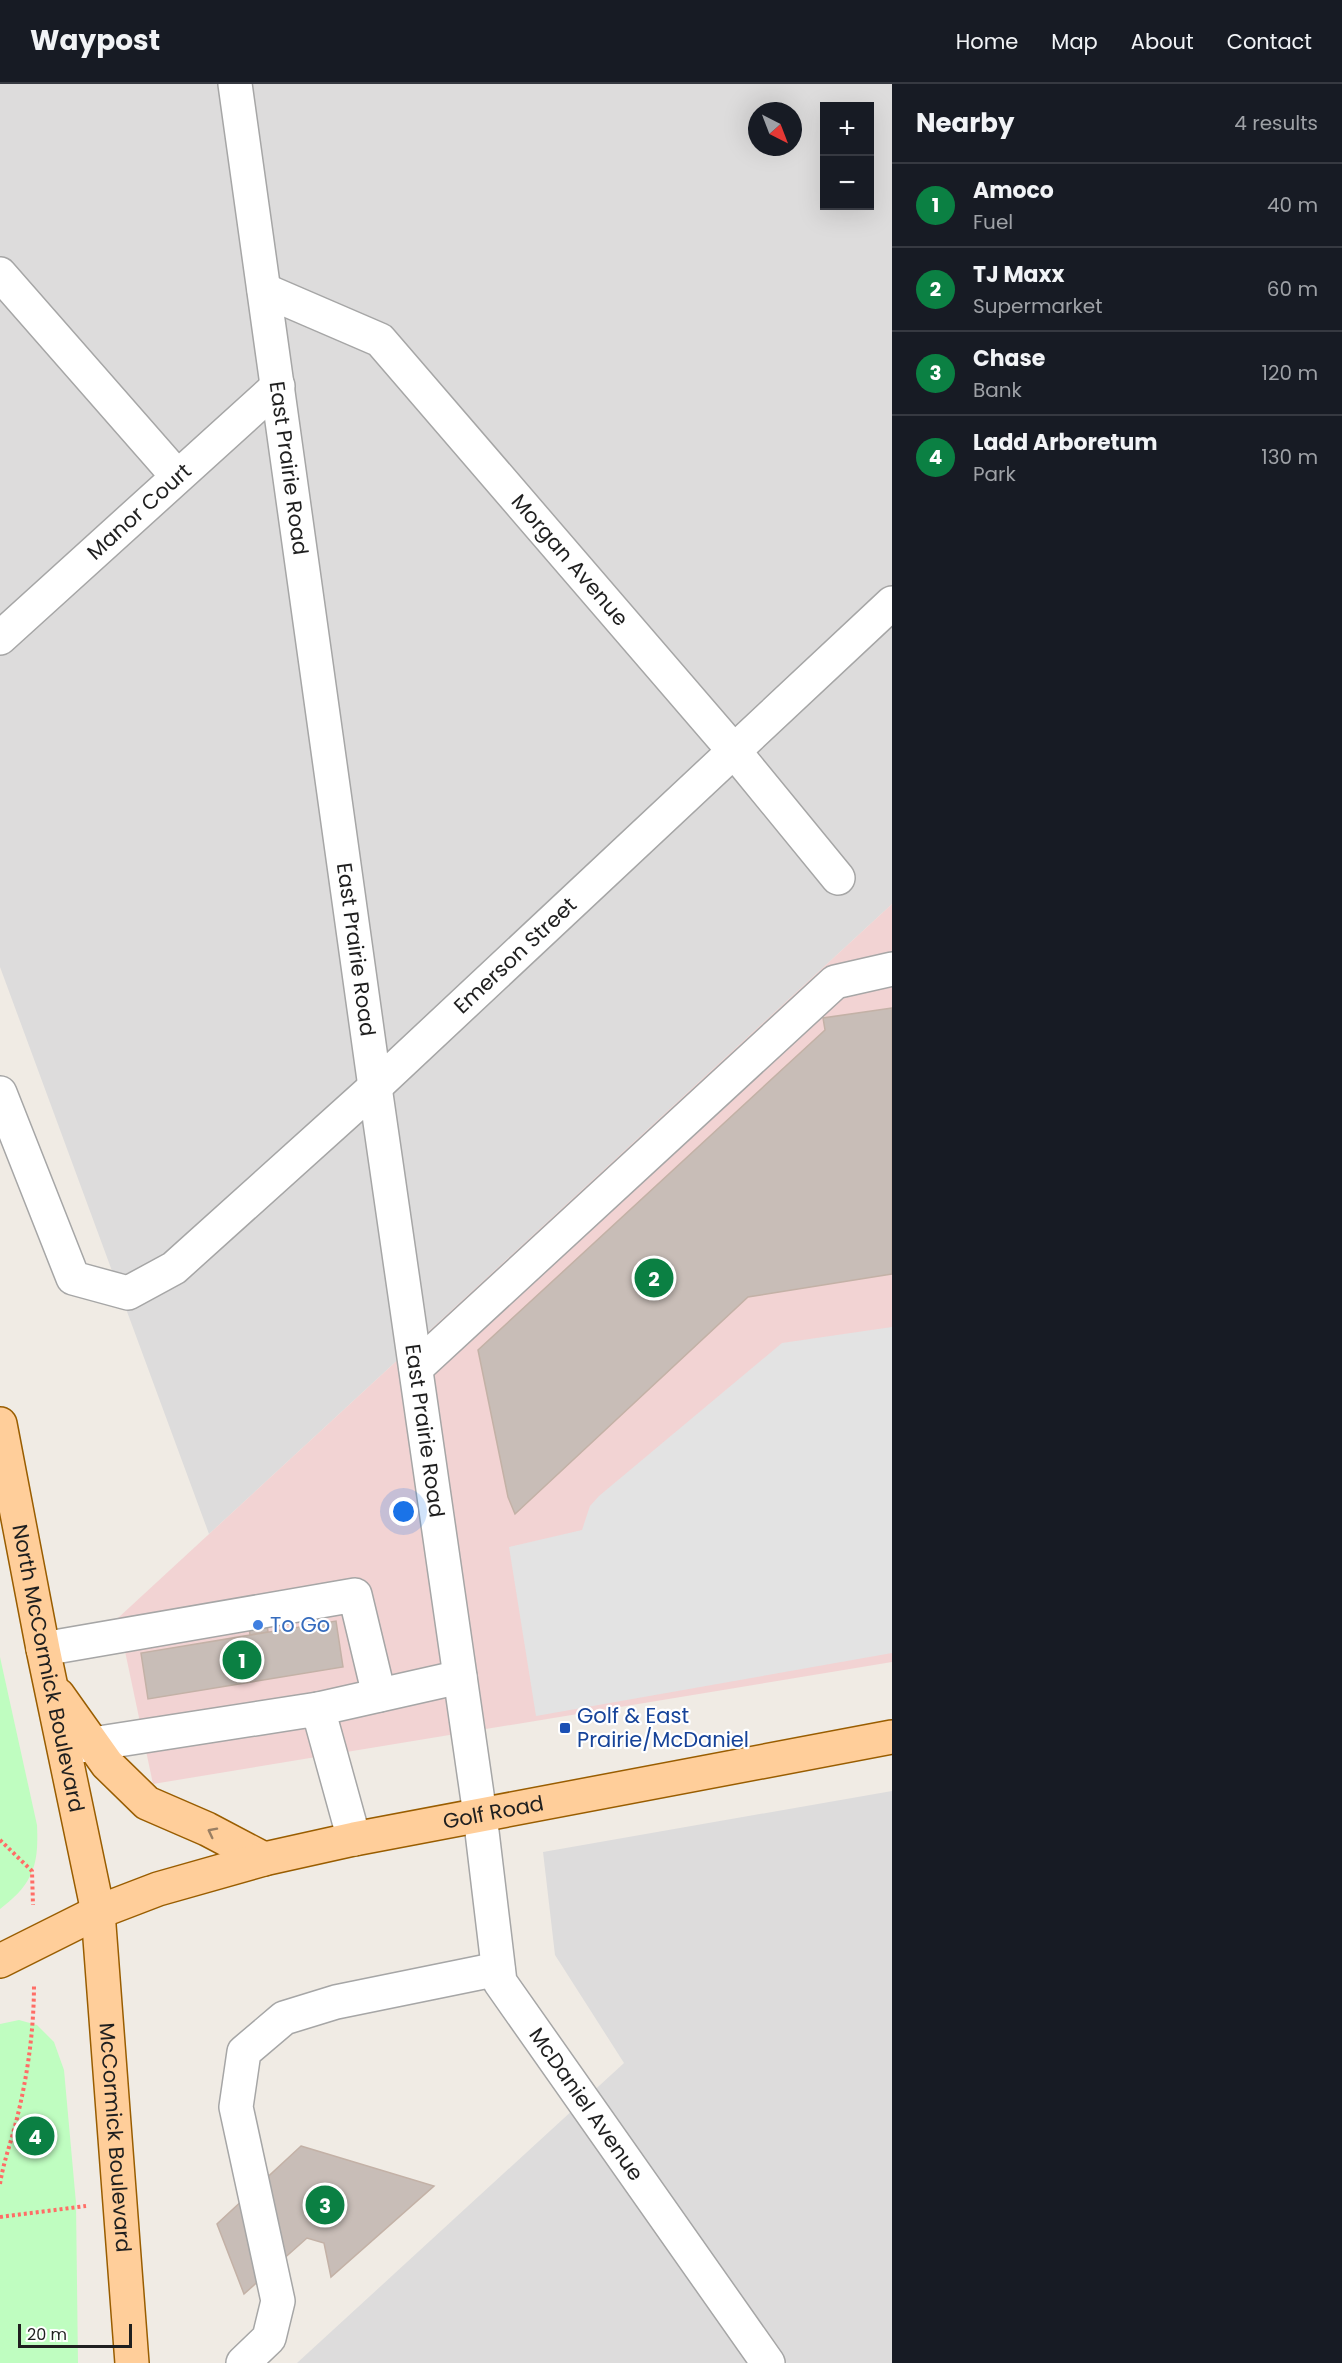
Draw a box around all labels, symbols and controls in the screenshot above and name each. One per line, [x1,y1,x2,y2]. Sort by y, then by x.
text: Waypost [30,21,160,60]
text: Home [956,27,1018,56]
text: Map [1051,27,1098,56]
text: About [1131,27,1194,56]
text: Contact [1227,27,1312,56]
north arrow [748,102,802,156]
map controls [820,102,874,210]
button: + [820,102,874,156]
text: Nearby [916,105,1014,141]
text: 4 results [1234,109,1318,137]
button: − [820,156,874,210]
text: Amoco [973,175,1054,206]
text: 1 [932,191,939,219]
text: 40 m [1267,191,1318,219]
text: Fuel [973,208,1013,236]
text: TJ Maxx [973,259,1064,290]
text: 2 [930,275,941,303]
text: 60 m [1267,275,1318,303]
text: Supermarket [973,292,1102,320]
text: Chase [973,343,1045,374]
text: 3 [929,359,942,387]
text: 120 m [1262,359,1318,387]
text: Bank [973,376,1022,404]
street label: East Prairie Road [263,380,316,557]
text: Ladd Arboretum [973,427,1158,458]
text: 4 [929,443,942,471]
text: 130 m [1261,443,1318,471]
street label: Manor Court [81,457,197,566]
text: Park [973,460,1016,488]
street label: Morgan Avenue [505,488,635,632]
street label: East Prairie Road [330,861,383,1038]
street label: Emerson Street [447,891,583,1020]
pin: 2 [634,1256,674,1300]
street label: East Prairie Road [398,1342,452,1519]
your location [389,1497,418,1526]
street label: North McCormick Boulevard [5,1522,92,1815]
place label: To Go [270,1610,330,1639]
marker: To Go [251,1618,265,1632]
pin: 1 [222,1638,262,1682]
place label: Golf & East Prairie/McDaniel [577,1701,749,1754]
marker: Golf & East Prairie/McDaniel [558,1721,572,1735]
street label: Golf Road [440,1788,546,1836]
one-way arrow [208,1828,219,1839]
street label: McCormick Boulevard [92,2022,139,2254]
street label: McDaniel Avenue [522,2022,650,2186]
pin: 4 [15,2114,54,2158]
pin: 3 [306,2182,344,2228]
scale bar [18,2321,132,2348]
text: 20 m [27,2323,67,2346]

